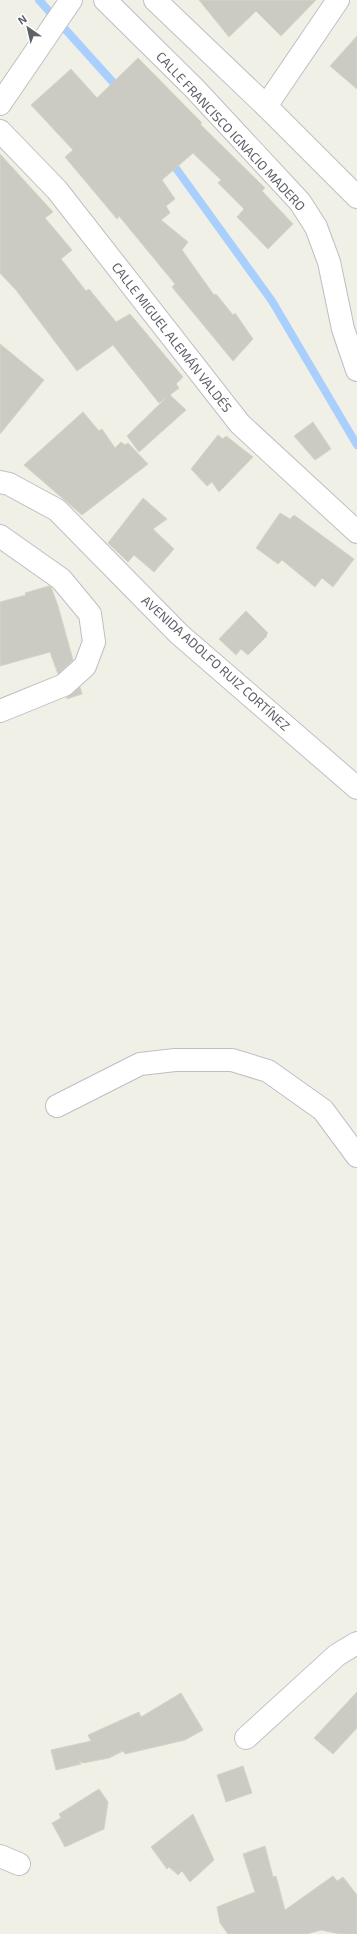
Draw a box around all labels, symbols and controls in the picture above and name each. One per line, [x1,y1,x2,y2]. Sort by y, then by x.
north arrow [8,8,48,48]
text: N [15,12,29,27]
street label: CALLE FRANCISCO IGNACIO MADERO [153,48,309,214]
street label: CALLE MIGUEL ALEMÁN VALDÉS [109,258,236,415]
street label: AVENIDA ADOLFO RUIZ CORTÍNEZ [139,591,294,734]

